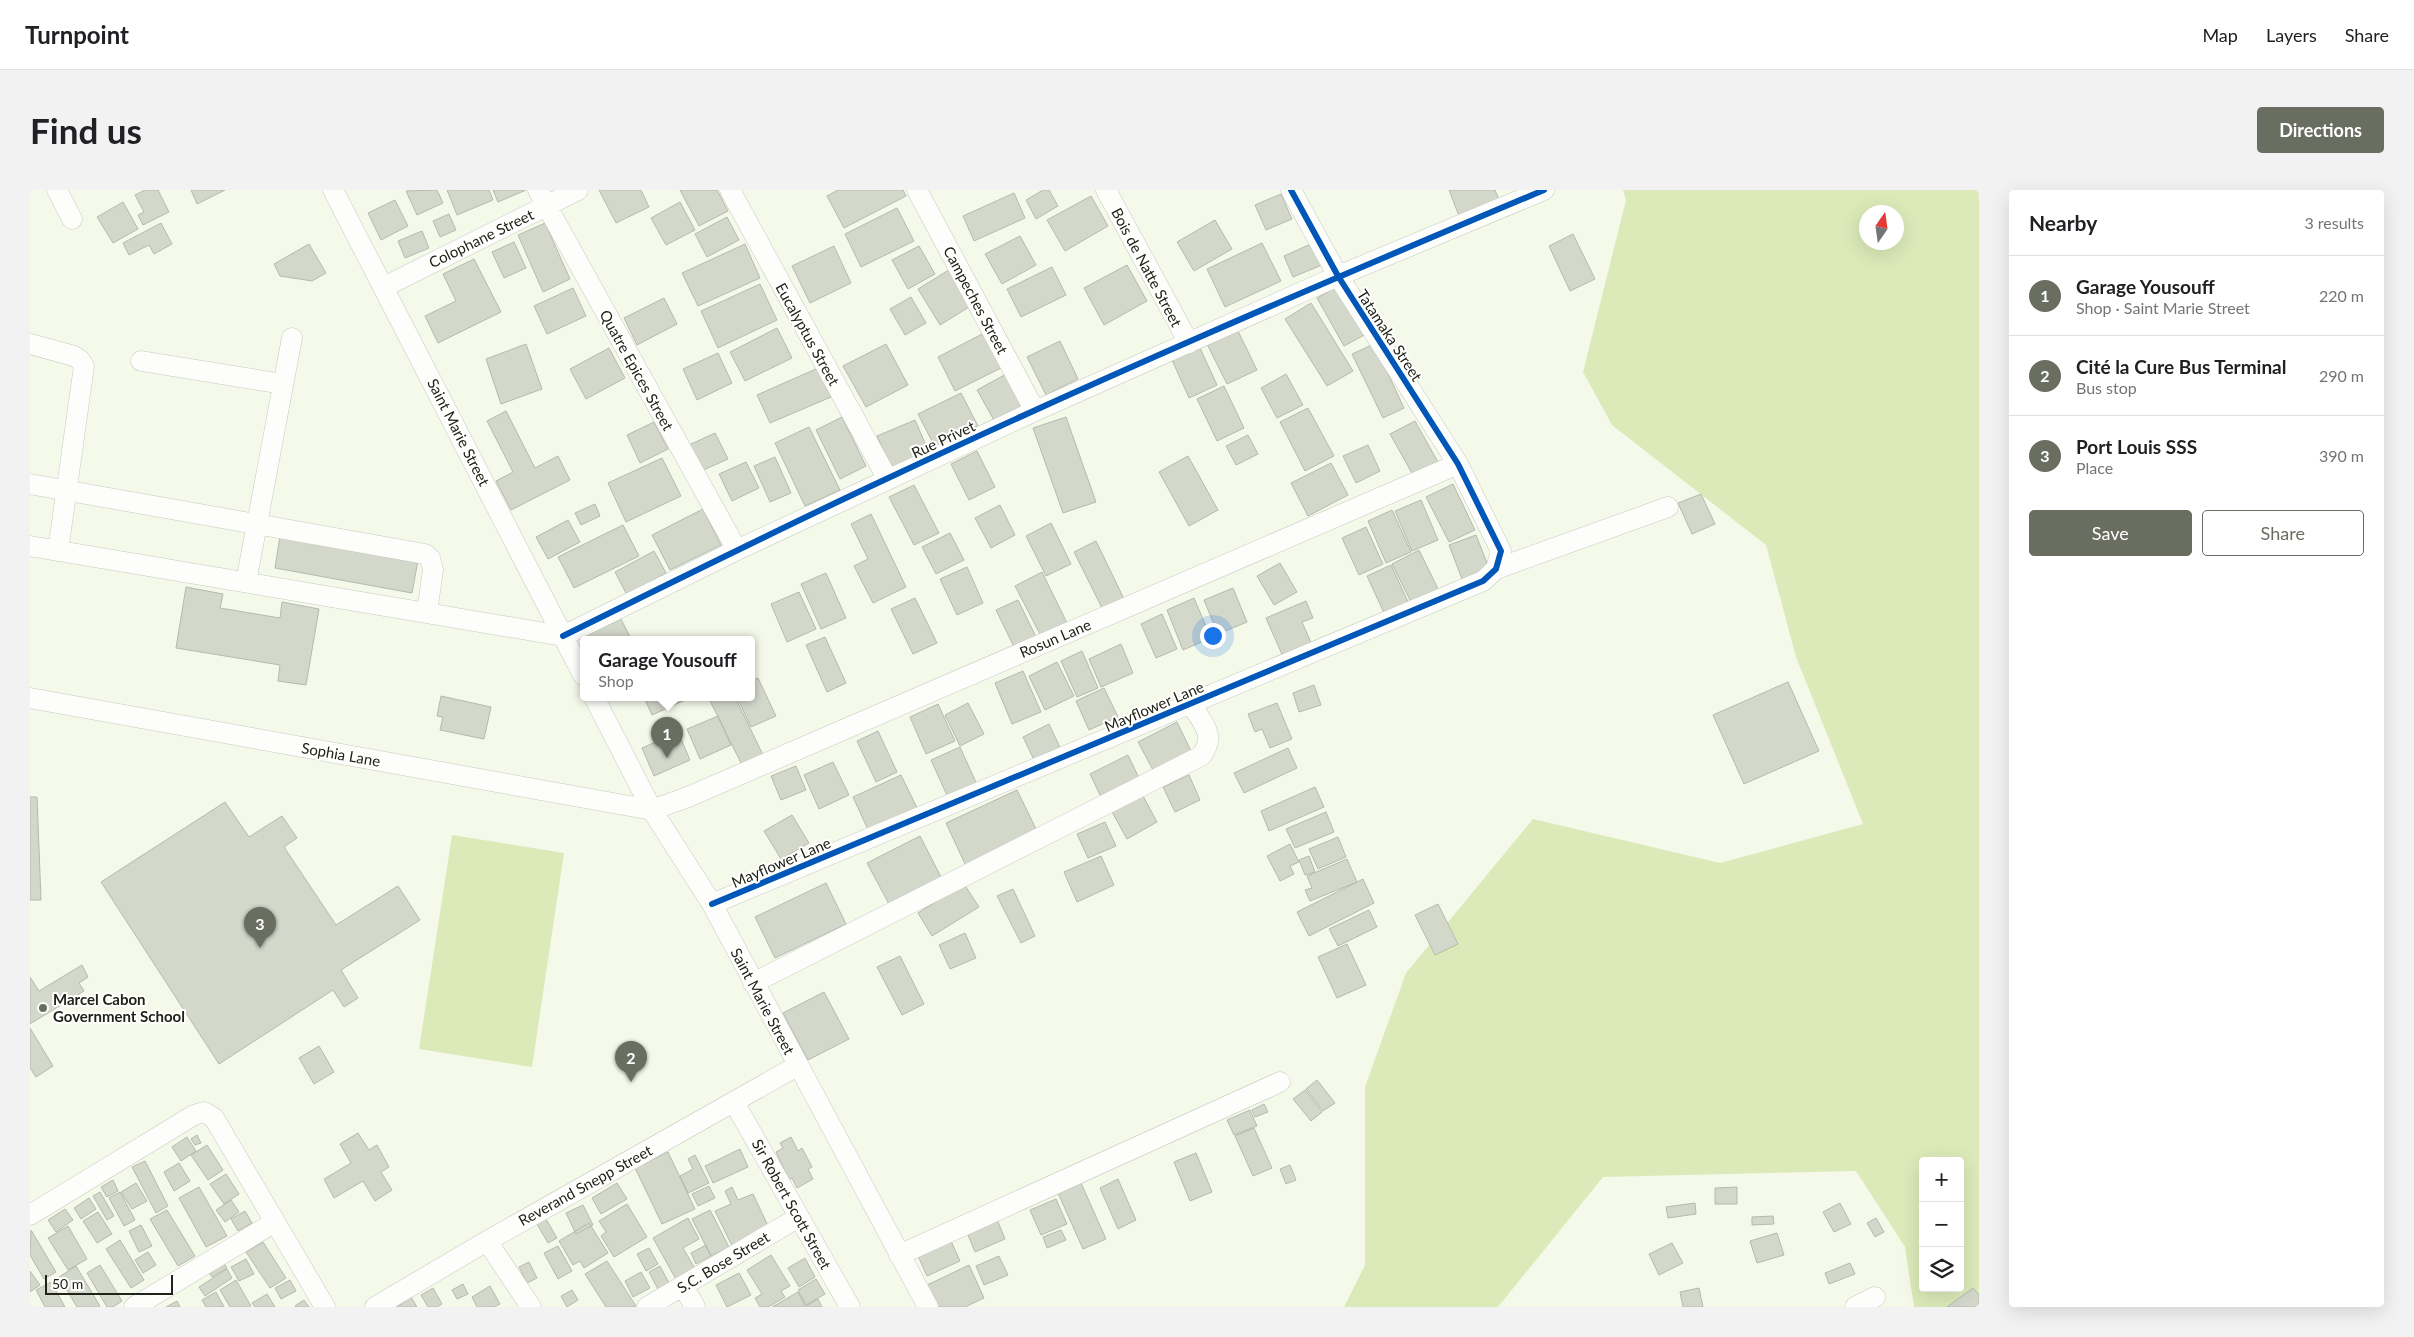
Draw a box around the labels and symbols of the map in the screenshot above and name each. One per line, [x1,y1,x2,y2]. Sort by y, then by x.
street label: Bois de Natte Street [1108,204,1186,330]
street label: Colophane Street [426,205,537,271]
north arrow [1859,205,1904,250]
street label: Campeches Street [940,243,1012,357]
street label: Eucalyptus Street [772,280,844,389]
street label: Tatamaka Street [1354,286,1427,385]
street label: Quatre Epices Street [596,307,678,434]
street label: Saint Marie Street [424,375,494,489]
street label: Rue Privet [908,416,978,462]
street label: Rosun Lane [1017,615,1094,661]
your location [1200,623,1226,649]
street label: Mayflower Lane [1102,677,1206,735]
pin: 1 [651,717,683,758]
street label: Sophia Lane [300,738,382,770]
street label: Mayflower Lane [729,833,833,891]
pin: 3 [244,907,276,948]
street label: Saint Marie Street [727,945,799,1058]
place label: Marcel Cabon Government School [53,990,185,1025]
marker: Marcel Cabon Government School [37,1002,49,1014]
pin: 2 [615,1041,647,1082]
street label: Sir Robert Scott Street [749,1136,836,1273]
street label: Reverand Snepp Street [515,1140,655,1229]
street label: S.C. Bose Street [674,1227,773,1297]
scale bar [45,1272,172,1295]

